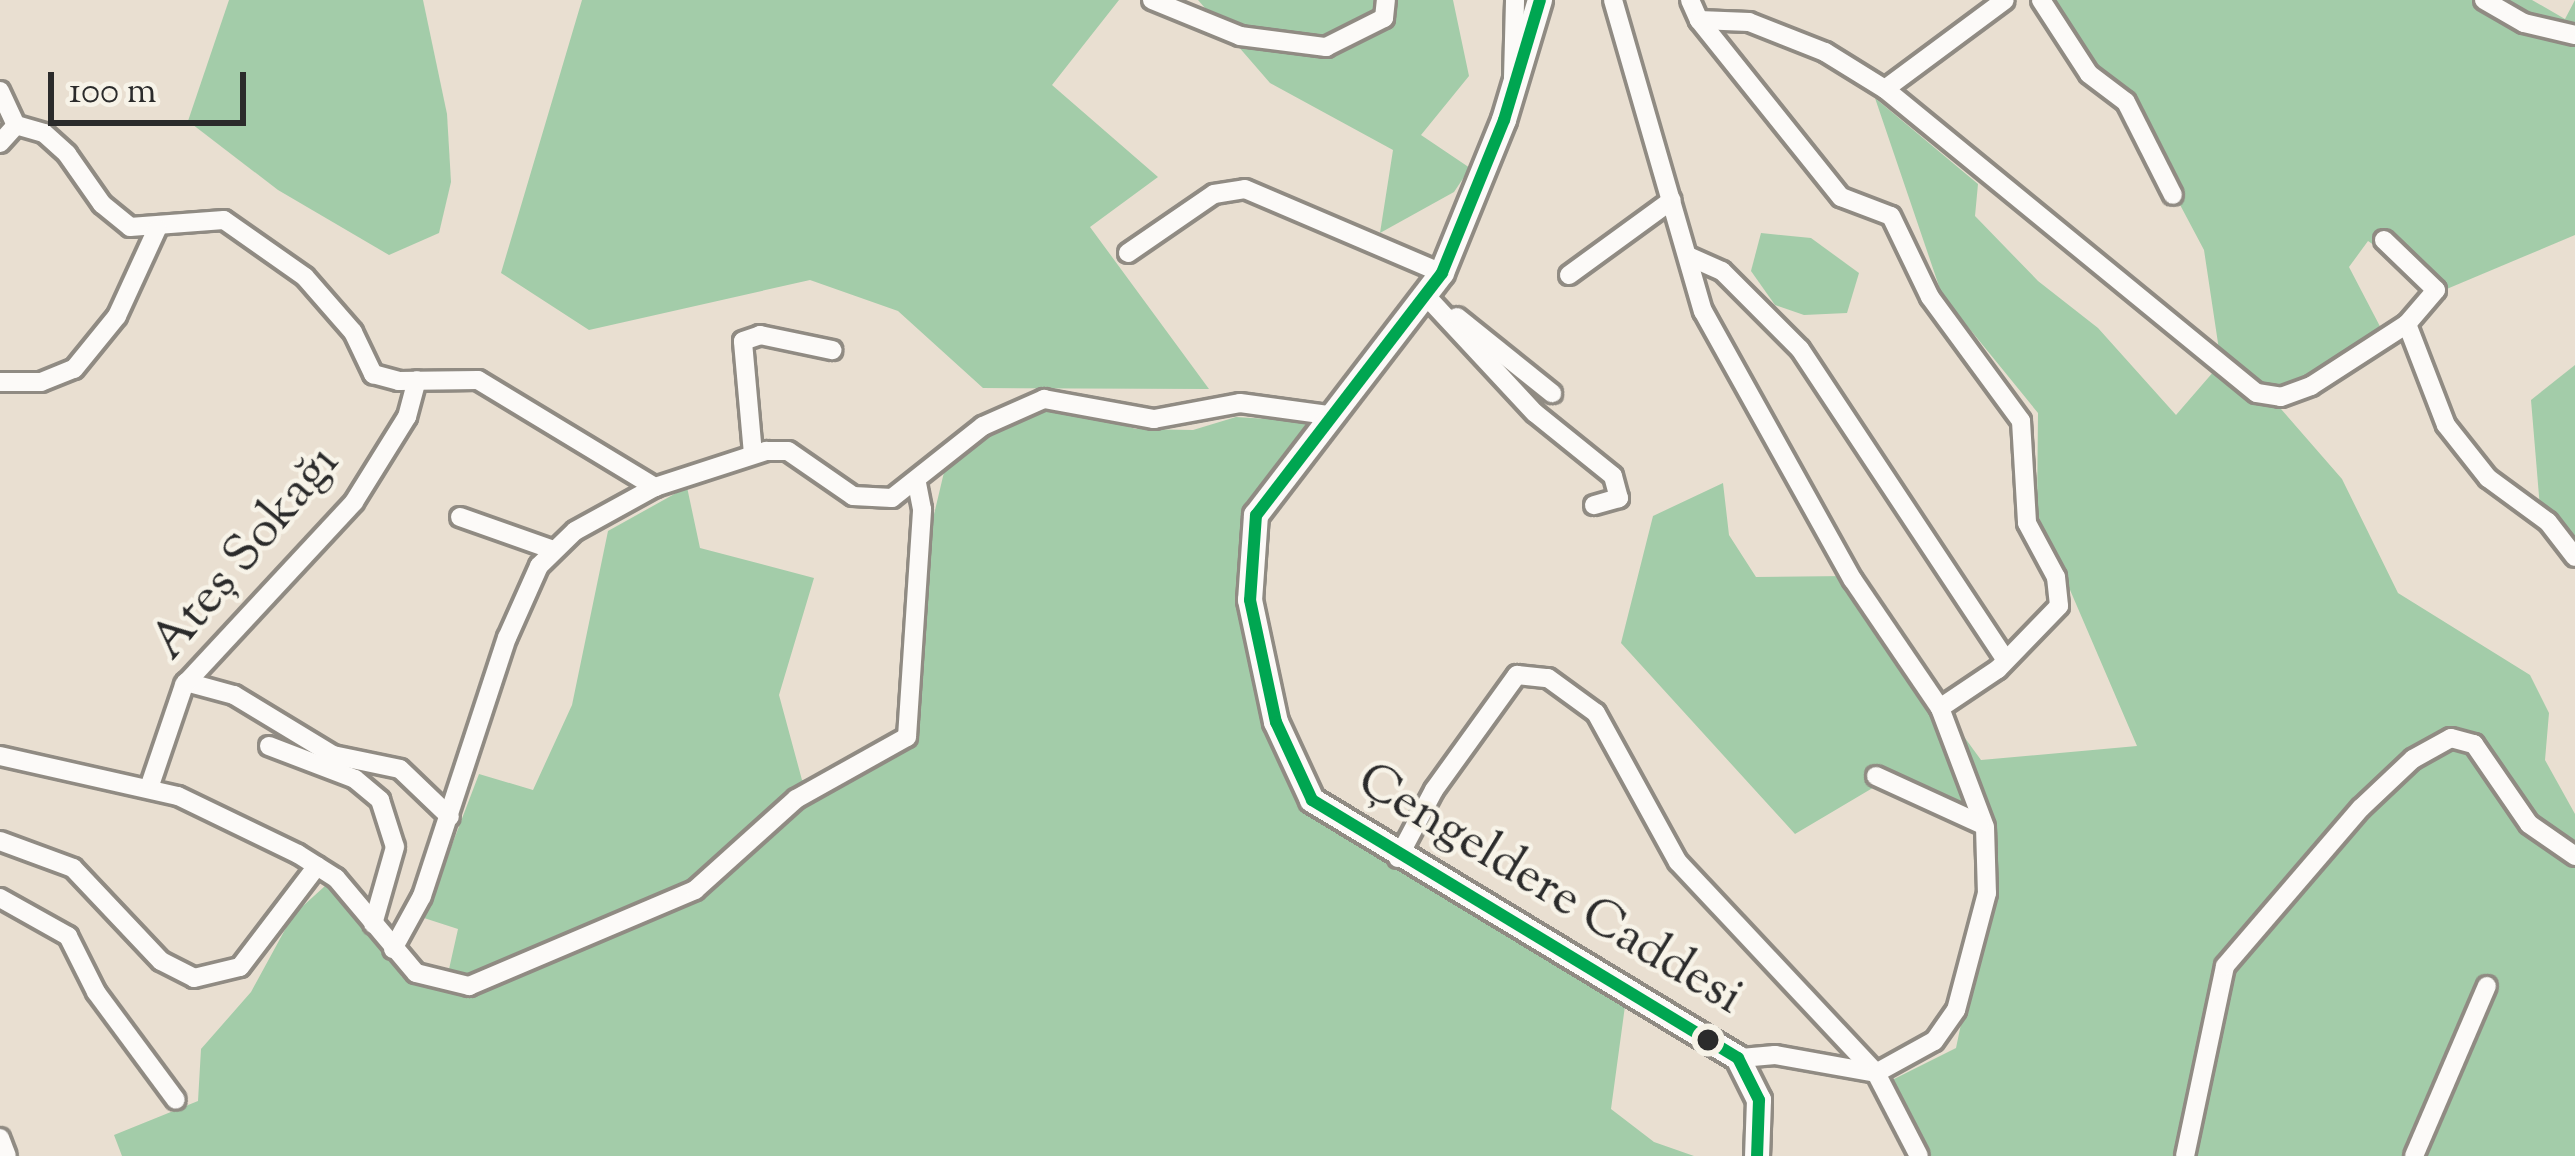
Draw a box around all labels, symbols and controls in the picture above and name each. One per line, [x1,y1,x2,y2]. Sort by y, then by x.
scale bar [54,48,252,122]
text: 100 m [69,67,156,119]
street label: Ateş Sokağı [140,434,354,674]
street label: Çengeldere Caddesi [1345,752,1753,1030]
unlabelled marker [1697,1029,1719,1051]

